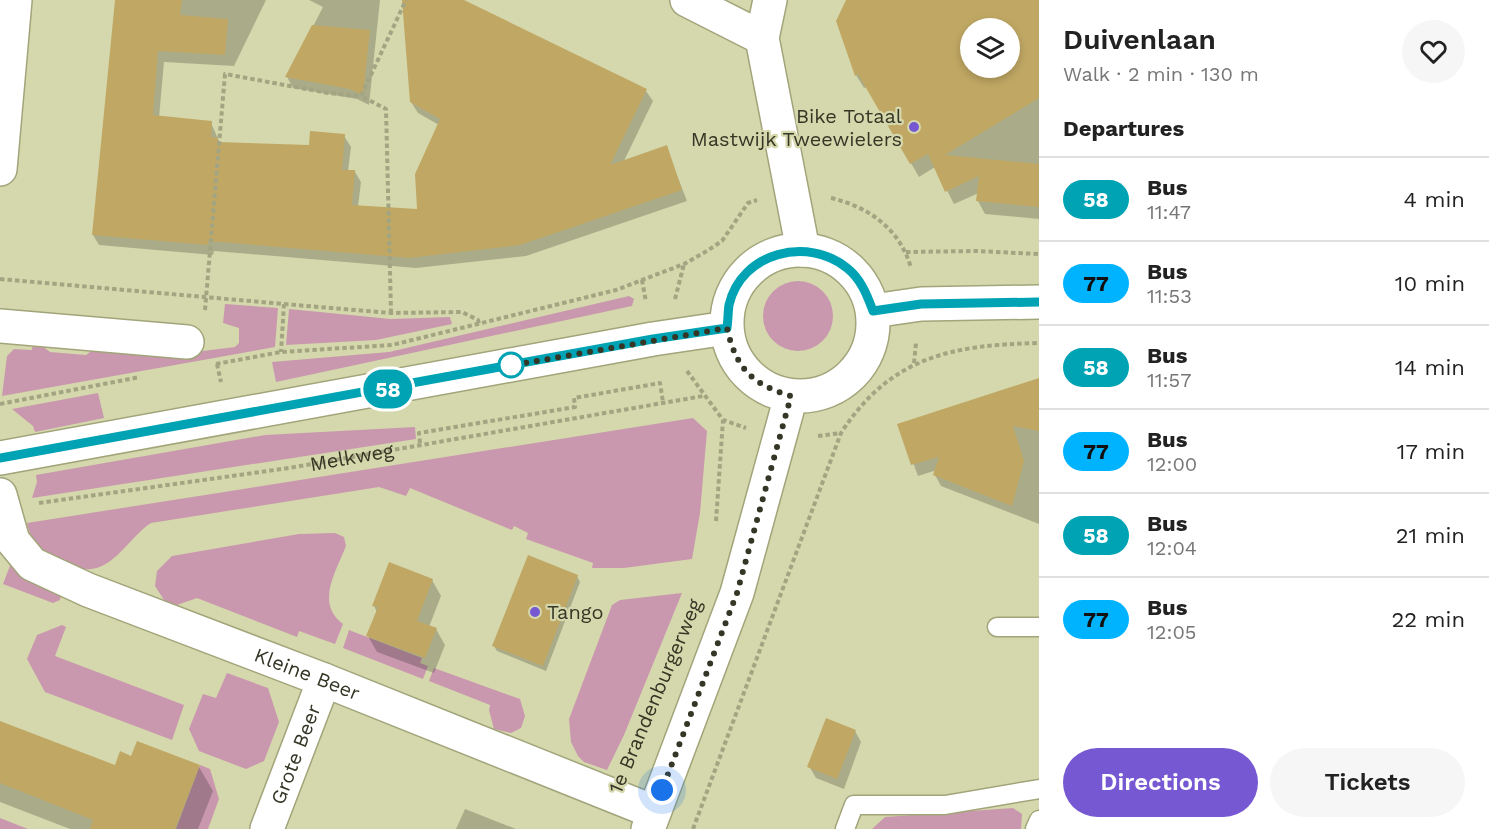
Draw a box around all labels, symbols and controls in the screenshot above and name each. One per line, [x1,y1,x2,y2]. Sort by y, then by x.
map controls [960,18,1020,78]
button: layers [960,18,1020,78]
button: heart [1402,20,1465,83]
text: Duivenlaan [1063,23,1216,56]
text: Walk · 2 min · 130 m [1063,62,1259,86]
place label: Bike Totaal Mastwijk Tweewielers [691,104,902,151]
text: Departures [1063,116,1184,141]
marker: Bike Totaal Mastwijk Tweewielers [907,120,921,134]
text: Bus [1147,175,1187,200]
text: 58 [1083,187,1109,212]
text: 4 min [1404,187,1465,212]
text: 11:47 [1147,200,1191,224]
text: Bus [1147,259,1187,284]
text: 77 [1083,271,1109,296]
text: 10 min [1395,271,1465,296]
text: 11:53 [1147,284,1192,308]
text: Bus [1147,343,1187,368]
unlabelled marker [498,352,524,378]
text: 58 [1083,355,1109,380]
text: 14 min [1395,355,1465,380]
text: 11:57 [1147,368,1191,392]
line badge: 58 [361,370,415,408]
text: 58 [375,377,401,402]
text: Bus [1147,427,1187,452]
street label: Melkweg [308,438,396,476]
text: 77 [1083,439,1109,464]
text: 17 min [1397,439,1465,464]
text: 12:00 [1147,452,1197,476]
text: Bus [1147,511,1187,536]
text: 58 [1083,523,1109,548]
text: 21 min [1396,523,1465,548]
text: 12:04 [1147,536,1197,560]
street label: 1e Brandenburgerweg [603,595,707,797]
text: Bus [1147,595,1187,620]
place label: Tango [547,600,603,624]
marker: Tango [528,605,542,619]
text: 77 [1083,607,1109,632]
text: 22 min [1391,607,1465,632]
text: 12:05 [1147,620,1196,644]
street label: Kleine Beer [251,643,363,705]
street label: Grote Beer [266,701,326,808]
button: Directions [1063,748,1258,817]
button: Tickets [1270,748,1465,817]
your location [647,775,677,805]

